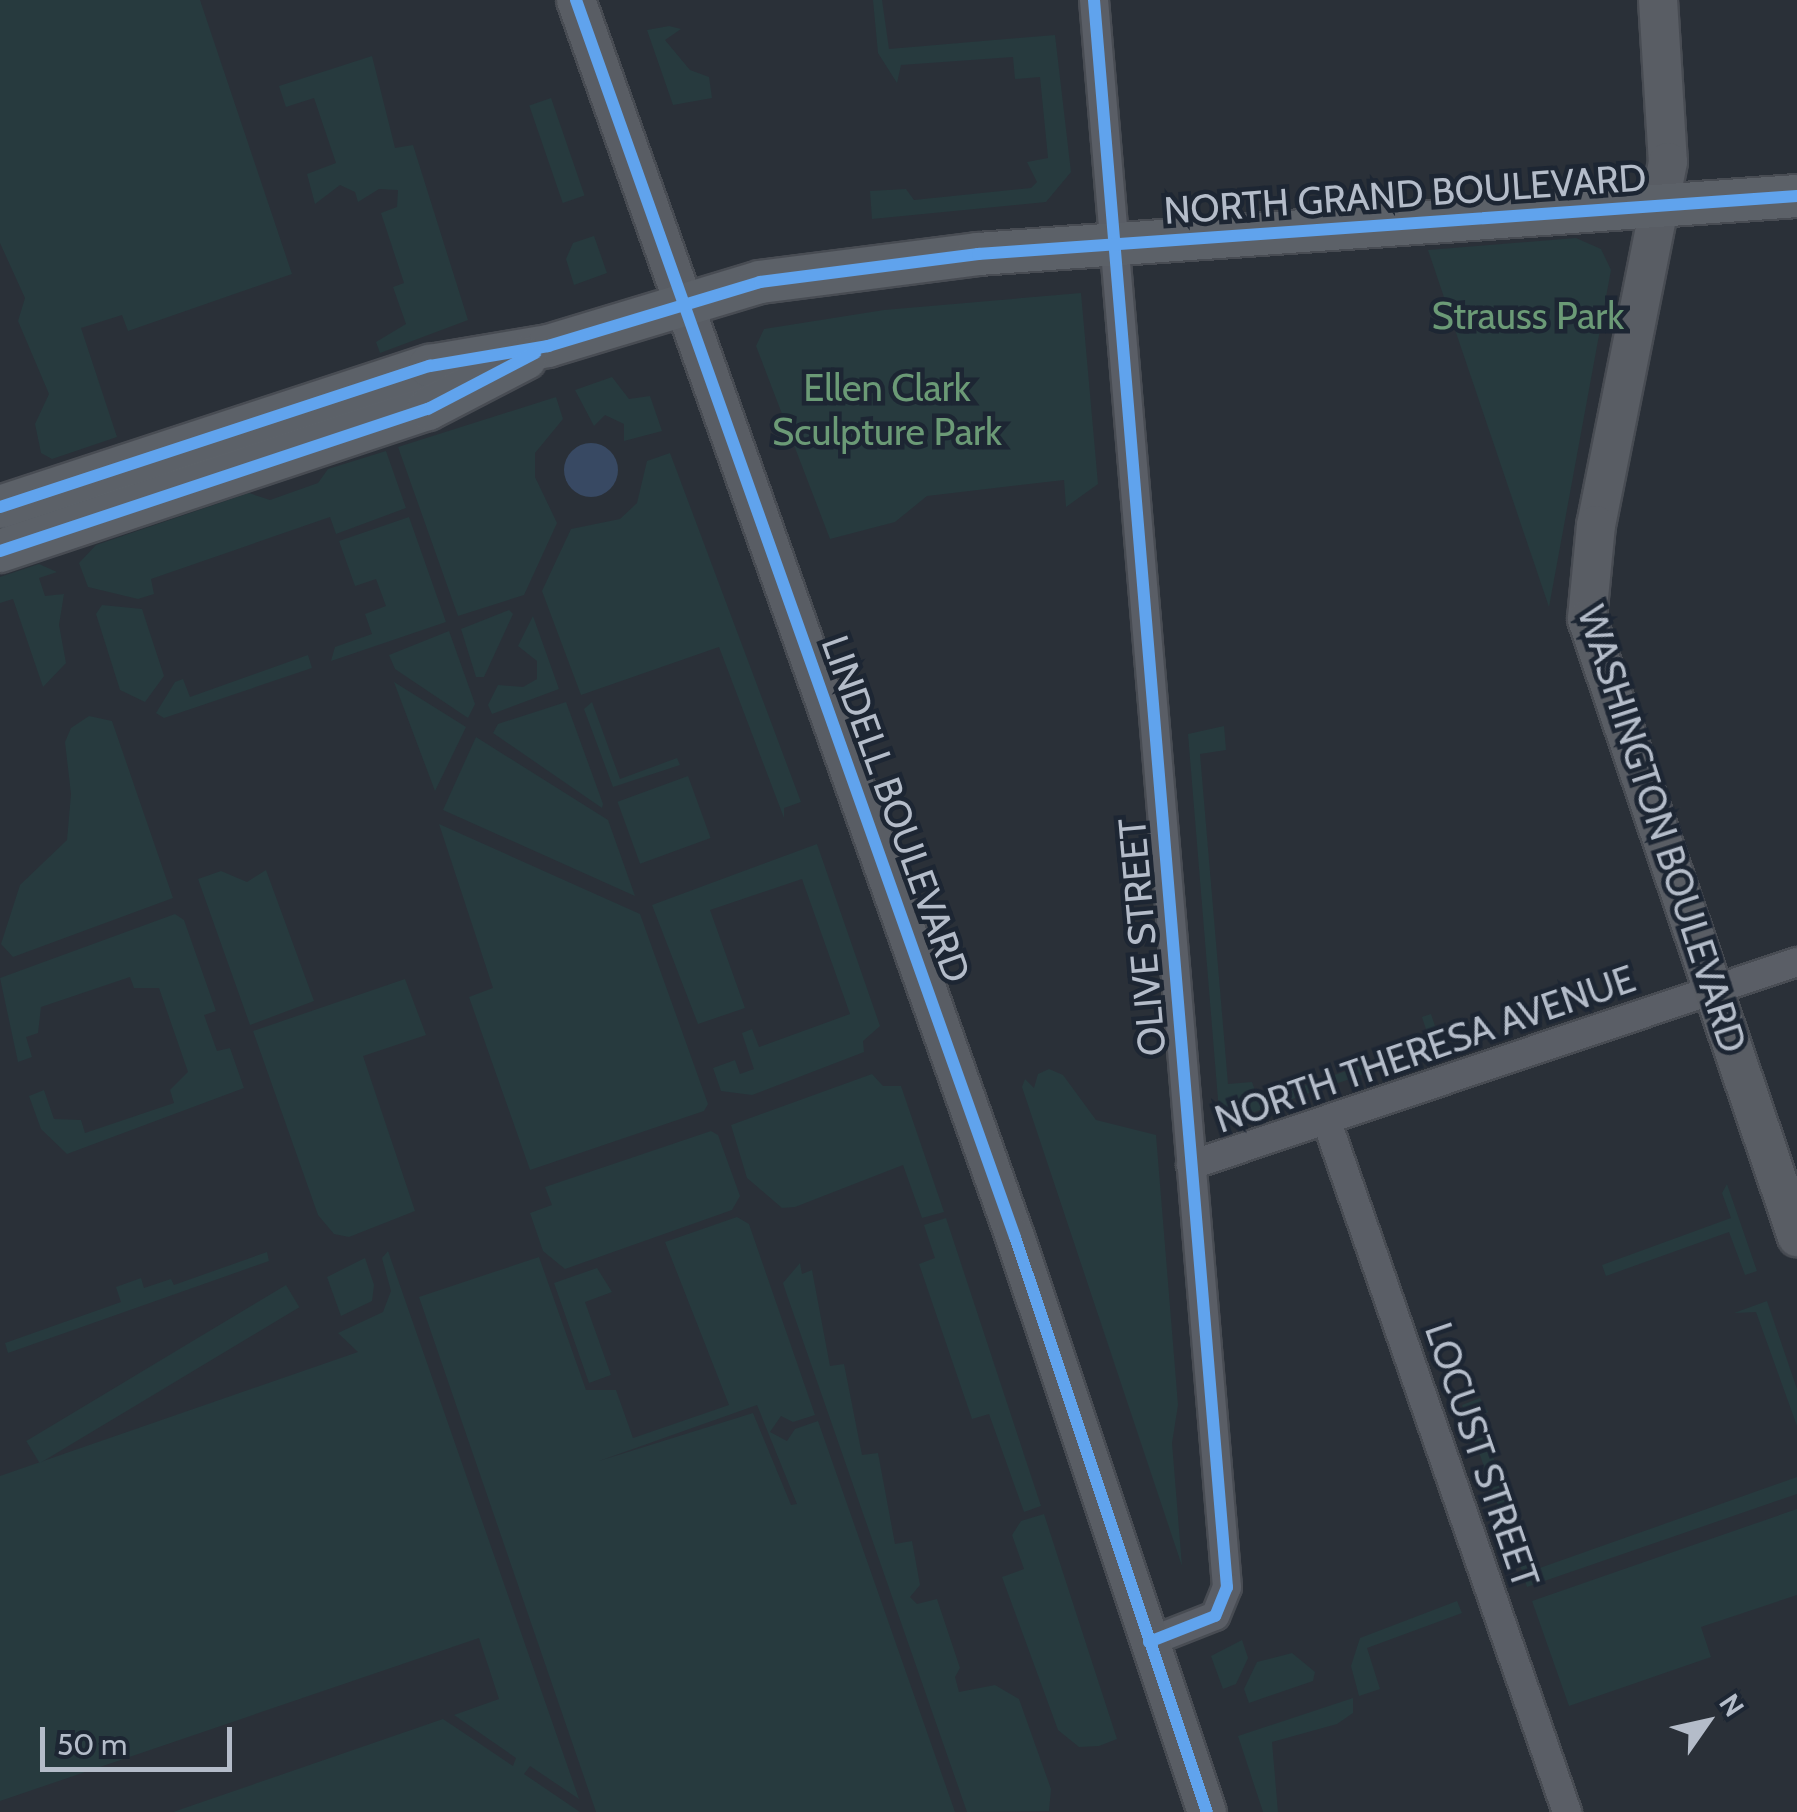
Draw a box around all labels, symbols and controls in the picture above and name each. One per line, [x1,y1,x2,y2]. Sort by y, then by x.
street label: NORTH GRAND BOULEVARD [1162,154,1648,234]
park label: Strauss Park [1432,293,1624,339]
park label: Ellen Clark Sculpture Park [772,365,1002,454]
street label: WASHINGTON BOULEVARD [1568,600,1756,1058]
street label: LINDELL BOULEVARD [812,629,980,989]
street label: OLIVE STREET [1109,816,1175,1058]
street label: NORTH THERESA AVENUE [1209,956,1641,1142]
street label: LOCUST STREET [1415,1317,1549,1593]
north arrow [1657,1672,1757,1772]
text: N [1712,1688,1751,1723]
scale bar [45,1707,238,1769]
text: 50 m [57,1726,127,1763]

